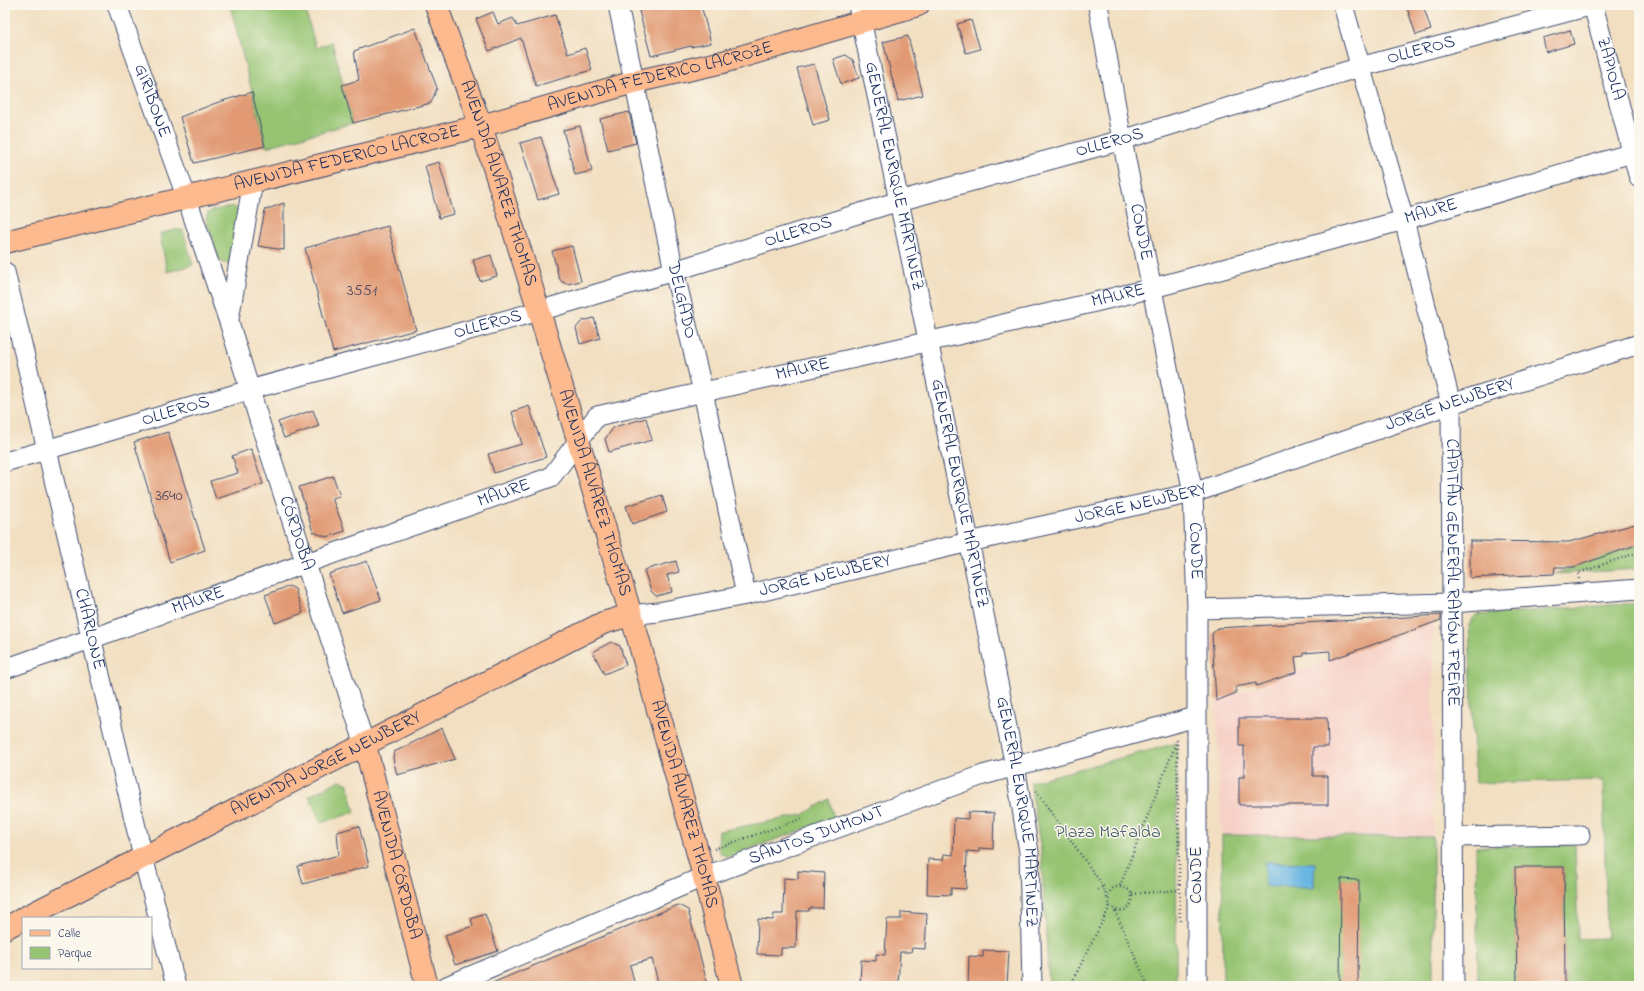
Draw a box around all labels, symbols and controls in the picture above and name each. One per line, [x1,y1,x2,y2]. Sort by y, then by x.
street label: OLLEROS [1384,29,1458,72]
street label: ZAPIOLA [1589,34,1631,103]
street label: AVENIDA FEDERICO LACROZE [545,35,776,119]
street label: GIRIBONE [126,60,177,142]
street label: GENERAL ENRIQUE MARTÍNEZ [857,60,930,293]
street label: AVENIDA ÁLVAREZ THOMAS [452,77,543,290]
street label: AVENIDA FEDERICO LACROZE [231,119,463,199]
street label: OLLEROS [1073,121,1147,165]
street label: MAURE [1401,192,1461,232]
street label: CONDE [1122,201,1159,263]
street label: OLLEROS [761,210,835,255]
street label: DELGADO [659,259,703,341]
street label: MAURE [1089,277,1148,315]
house number: 3551 [347,279,377,303]
street label: OLLEROS [451,303,525,347]
street label: MAURE [773,351,832,388]
street label: JORGE NEWBERY [1382,371,1519,439]
street label: GENERAL ENRIQUE MARTÍNEZ [923,377,995,610]
street label: AVENIDA ÁLVAREZ THOMAS [550,386,638,599]
street label: OLLEROS [139,389,213,434]
street label: CAPITÁN GENERAL RAMÓN FREIRE [1438,438,1466,707]
street label: MAURE [474,472,534,515]
street label: JORGE NEWBERY [1072,476,1211,531]
house number: 3640 [155,484,183,508]
street label: CÓRDOBA [272,493,320,574]
street label: CONDE [1181,522,1209,580]
street label: JORGE NEWBERY [756,548,894,604]
street label: MAURE [168,580,228,622]
street label: CHARLONE [67,586,111,673]
street label: GENERAL ENRIQUE MARTÍNEZ [988,694,1044,928]
street label: AVENIDA ÁLVAREZ THOMAS [643,697,724,911]
street label: AVENIDA JORGE NEWBERY [226,704,426,823]
street label: AVENIDA CÓRDOBA [364,788,428,942]
street label: SANTOS DUMONT [745,799,888,872]
park label: Plaza Mafalda [1055,820,1161,846]
street label: CONDE [1184,846,1210,904]
legend [22,917,152,969]
text: Calle [58,925,81,943]
text: Parque [58,945,92,963]

